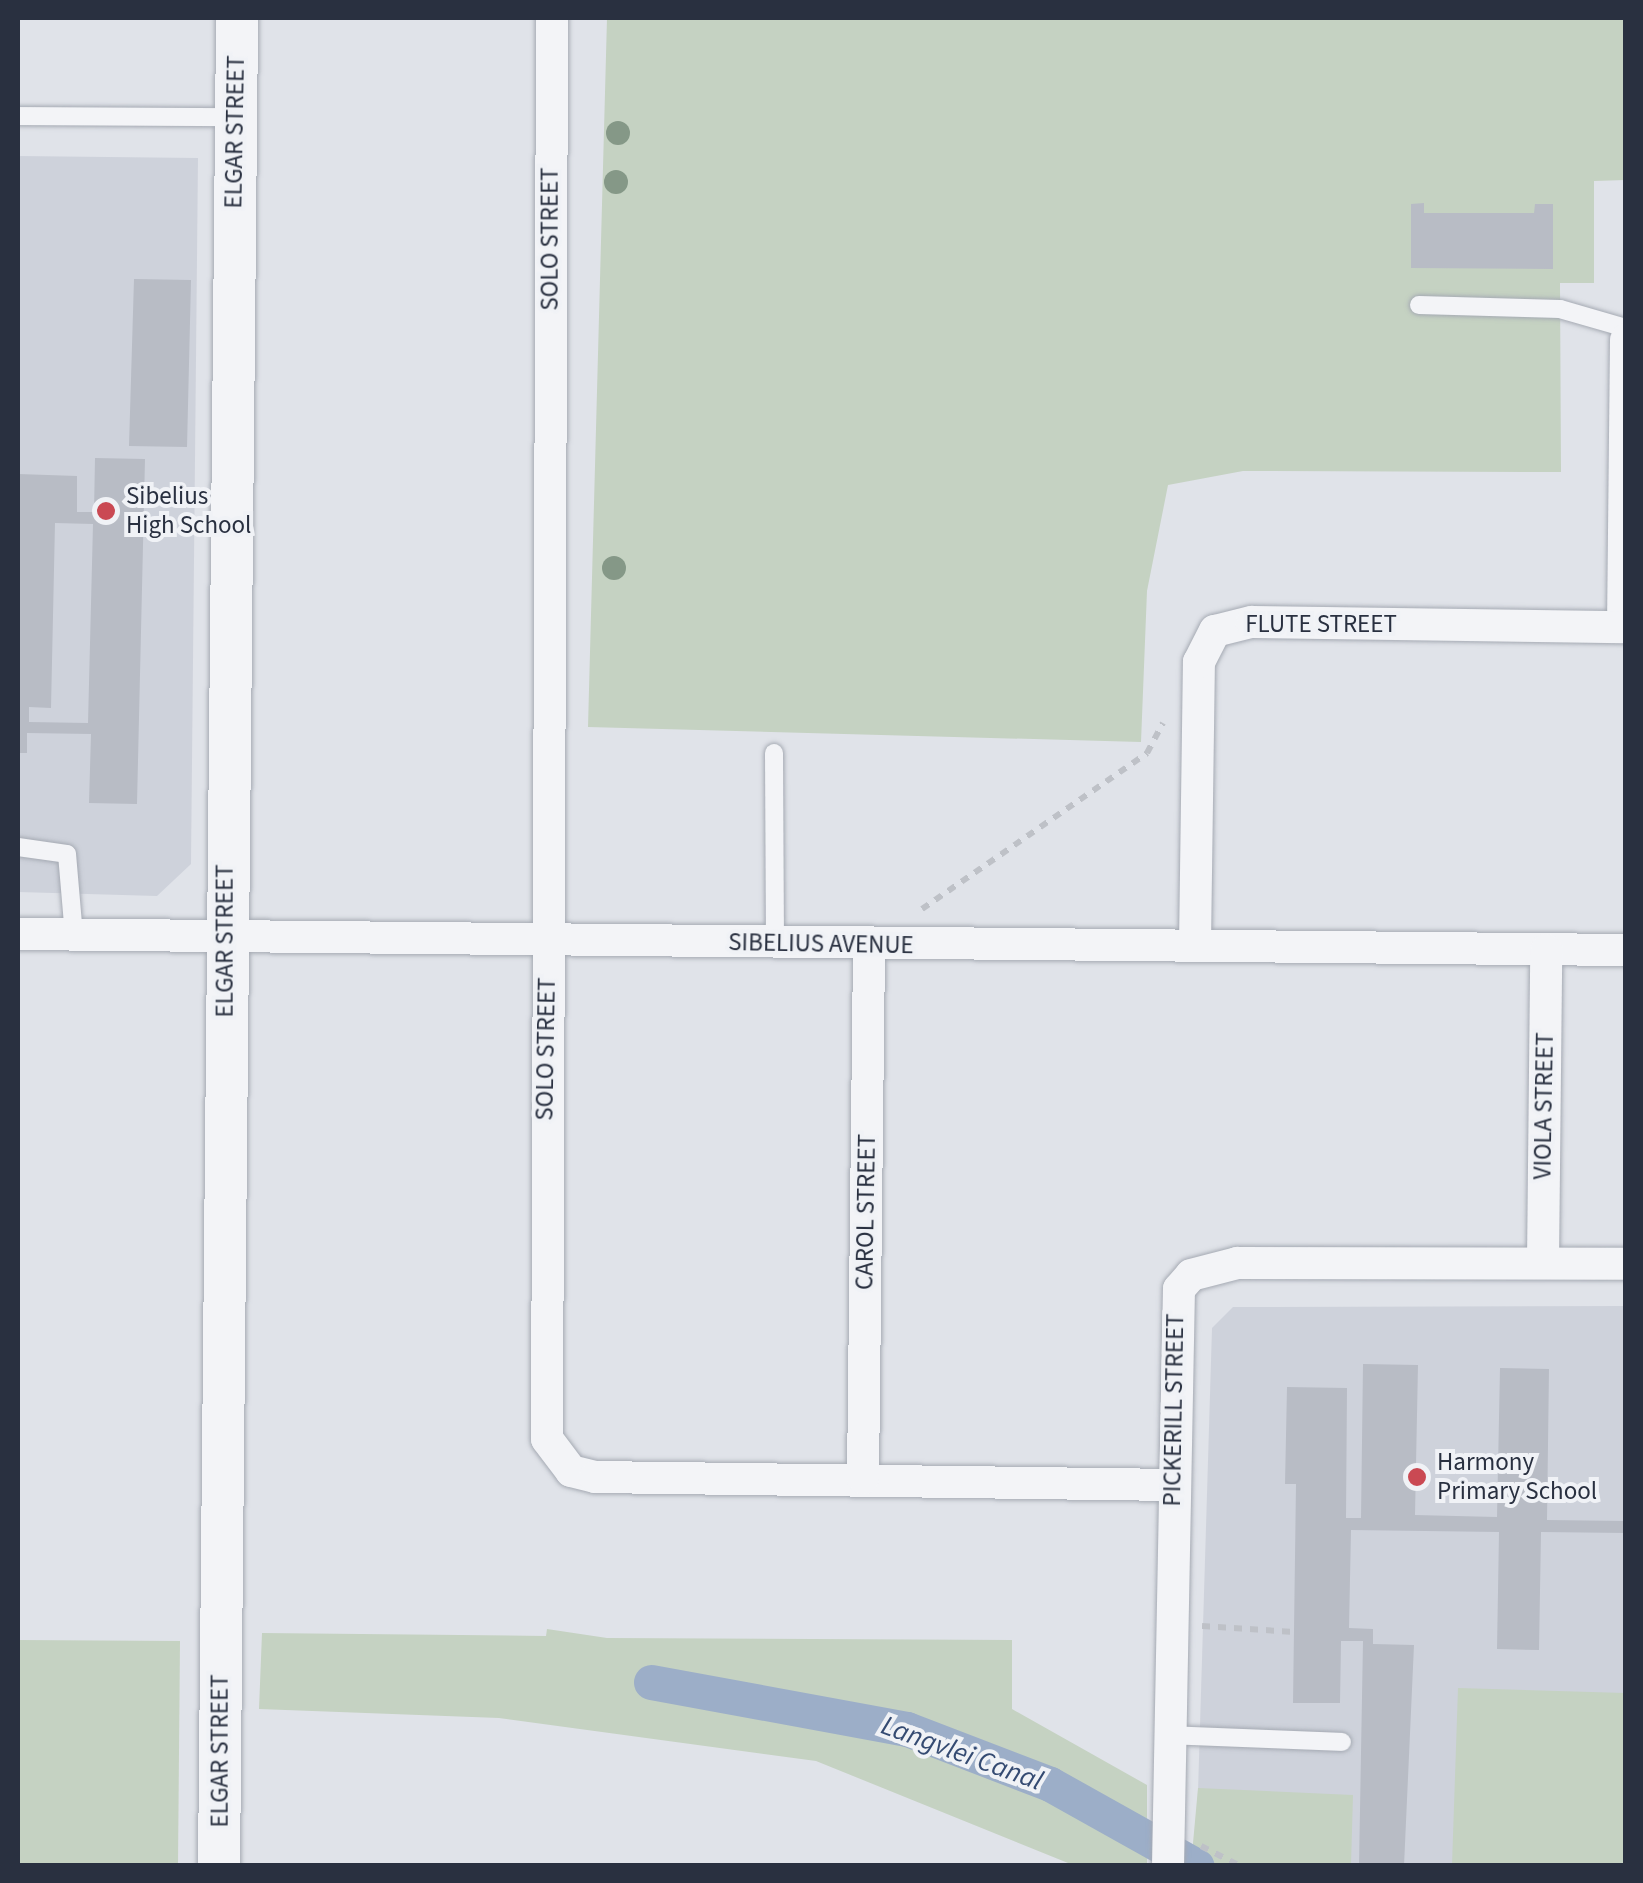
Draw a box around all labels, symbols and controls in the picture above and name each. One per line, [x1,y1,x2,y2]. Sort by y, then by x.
street label: ELGAR STREET [219,55,251,209]
street label: SOLO STREET [535,167,565,311]
place label: Sibelius High School [126,482,251,541]
marker: Sibelius High School [95,500,117,522]
street label: FLUTE STREET [1245,609,1397,639]
street label: ELGAR STREET [210,864,240,1018]
street label: SIBELIUS AVENUE [728,927,914,961]
street label: SOLO STREET [530,977,562,1121]
street label: VIOLA STREET [1528,1032,1560,1180]
street label: CAROL STREET [850,1134,882,1290]
street label: PICKERILL STREET [1157,1313,1191,1507]
place label: Harmony Primary School [1437,1448,1597,1507]
marker: Harmony Primary School [1406,1466,1428,1488]
street label: ELGAR STREET [205,1674,235,1828]
water label: Langvlei Canal [877,1708,1047,1798]

